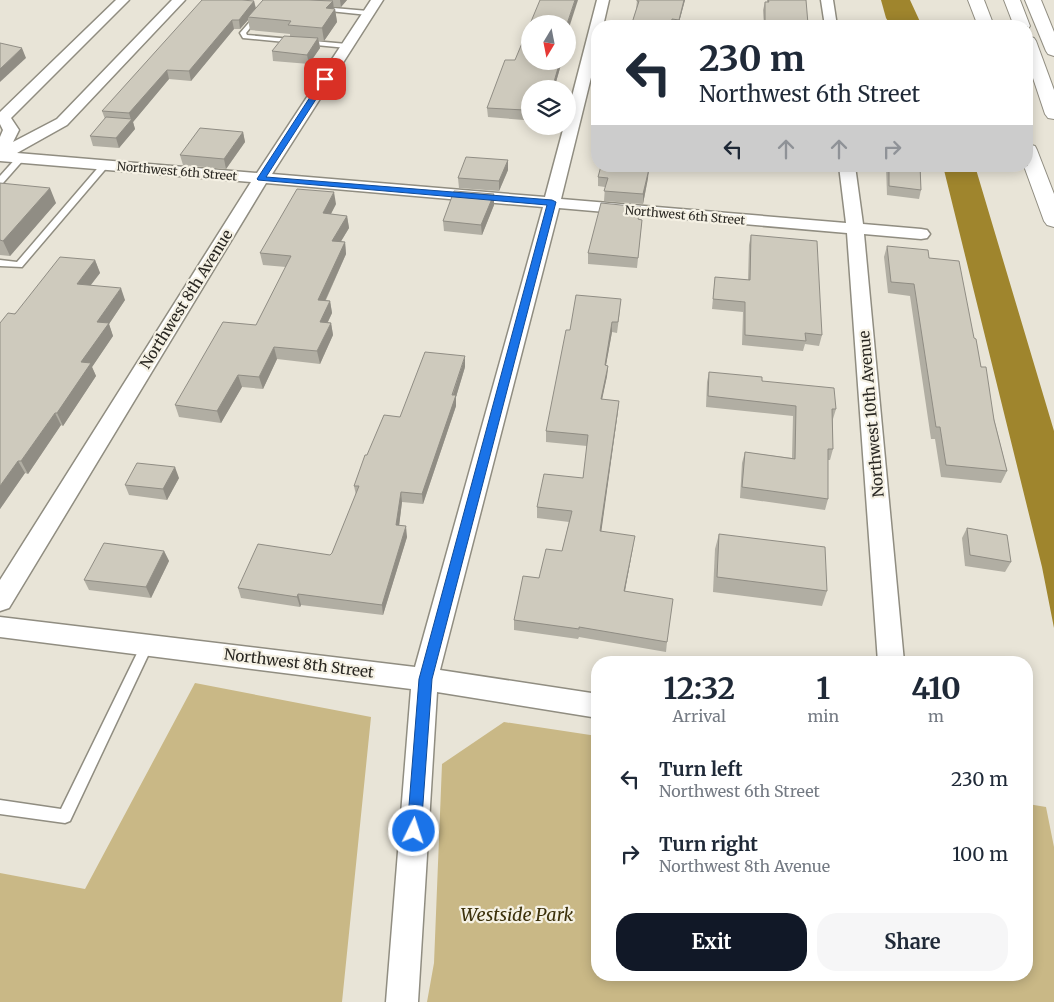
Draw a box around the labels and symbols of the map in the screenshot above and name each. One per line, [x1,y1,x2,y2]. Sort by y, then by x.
north arrow [521,15,576,70]
pin [304,58,346,100]
street label: Northwest 6th Street [116,158,238,184]
street label: Northwest 6th Street [624,202,746,228]
street label: Northwest 8th Avenue [135,226,237,372]
street label: Northwest 10th Avenue [854,330,888,498]
street label: Northwest 8th Street [223,644,375,682]
position arrow [387,804,439,856]
park label: Westside Park [461,903,574,926]

